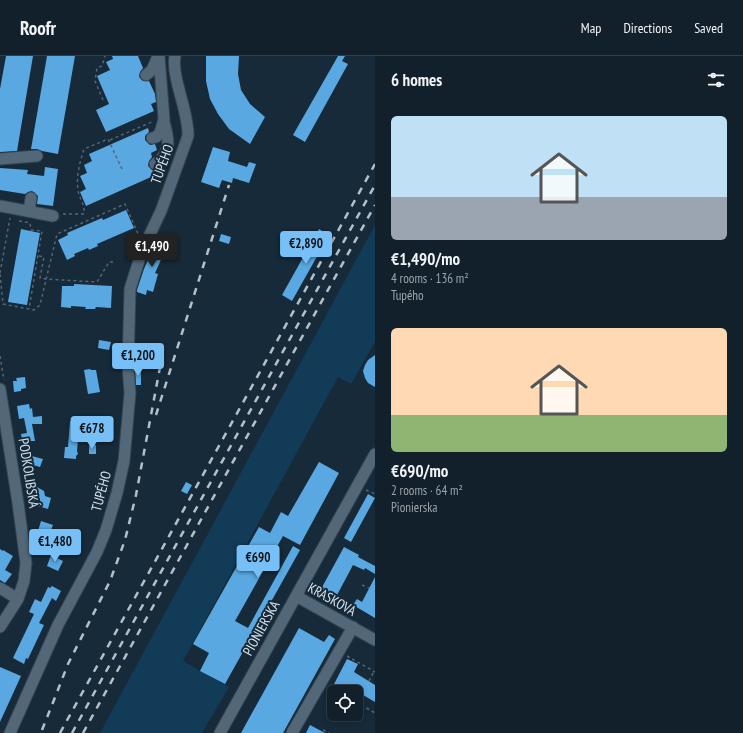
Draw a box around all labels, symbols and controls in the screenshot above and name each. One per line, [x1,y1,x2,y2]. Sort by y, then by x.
text: Roofr [20,16,56,40]
text: Map [581,19,601,37]
text: Directions [623,19,672,37]
text: Saved [694,19,723,37]
text: 6 homes [391,69,442,91]
icon: filters [705,69,727,91]
street label: TUPÉHO [147,141,178,186]
icon: home [523,142,595,214]
pin: €2,890 [273,231,339,265]
pin: €1,490 [119,234,185,268]
text: €2,890 [289,235,323,252]
text: €1,490 [135,238,169,255]
text: €1,490/mo [391,248,460,270]
text: 4 rooms · 136 m² [391,270,469,287]
text: Tupého [391,287,424,304]
pin: €1,200 [105,343,171,377]
text: €1,200 [121,347,155,364]
icon: home [523,354,595,426]
pin: €678 [68,416,116,450]
text: €678 [80,420,104,437]
street label: PODKOLIBSKÁ [15,437,43,510]
text: €690/mo [391,460,448,482]
street label: TUPÉHO [87,469,115,513]
text: 2 rooms · 64 m² [391,482,463,499]
text: Pionierska [391,499,437,516]
pin: €1,480 [22,529,88,563]
text: €1,480 [38,533,72,550]
pin: €690 [234,545,282,579]
text: €690 [246,549,270,566]
street label: KRASKOVA [305,578,360,620]
street label: PIONIERSKA [239,597,284,659]
map controls [327,685,363,721]
button: locate [327,685,363,721]

